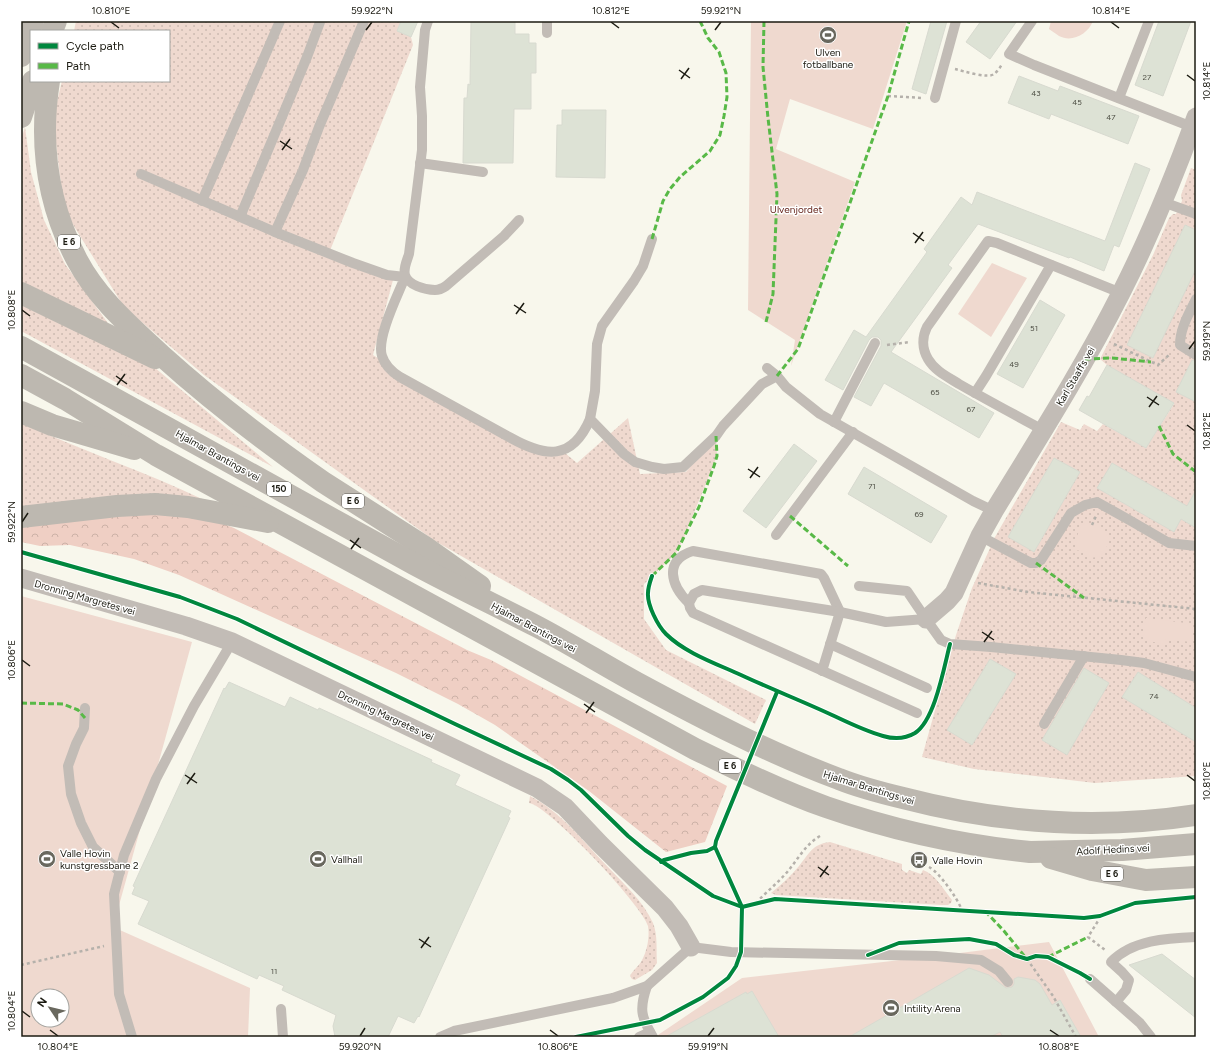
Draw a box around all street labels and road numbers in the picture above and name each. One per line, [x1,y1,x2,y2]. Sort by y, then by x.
road number: E 6 [58,235,80,249]
street label: Karl Staaffs vei [1053,344,1098,408]
street label: Hjalmar Brantings vei [173,427,262,484]
road number: 150 [267,482,291,496]
road number: E 6 [342,494,364,508]
street label: Dronning Margretes vei [33,577,137,618]
street label: Hjalmar Brantings vei [489,599,579,655]
street label: Dronning Margretes vei [336,688,436,743]
road number: E 6 [719,759,741,773]
street label: Hjalmar Brantings vei [822,767,916,808]
street label: Adolf Hedins vei [1076,841,1150,858]
road number: E 6 [1101,867,1123,881]

